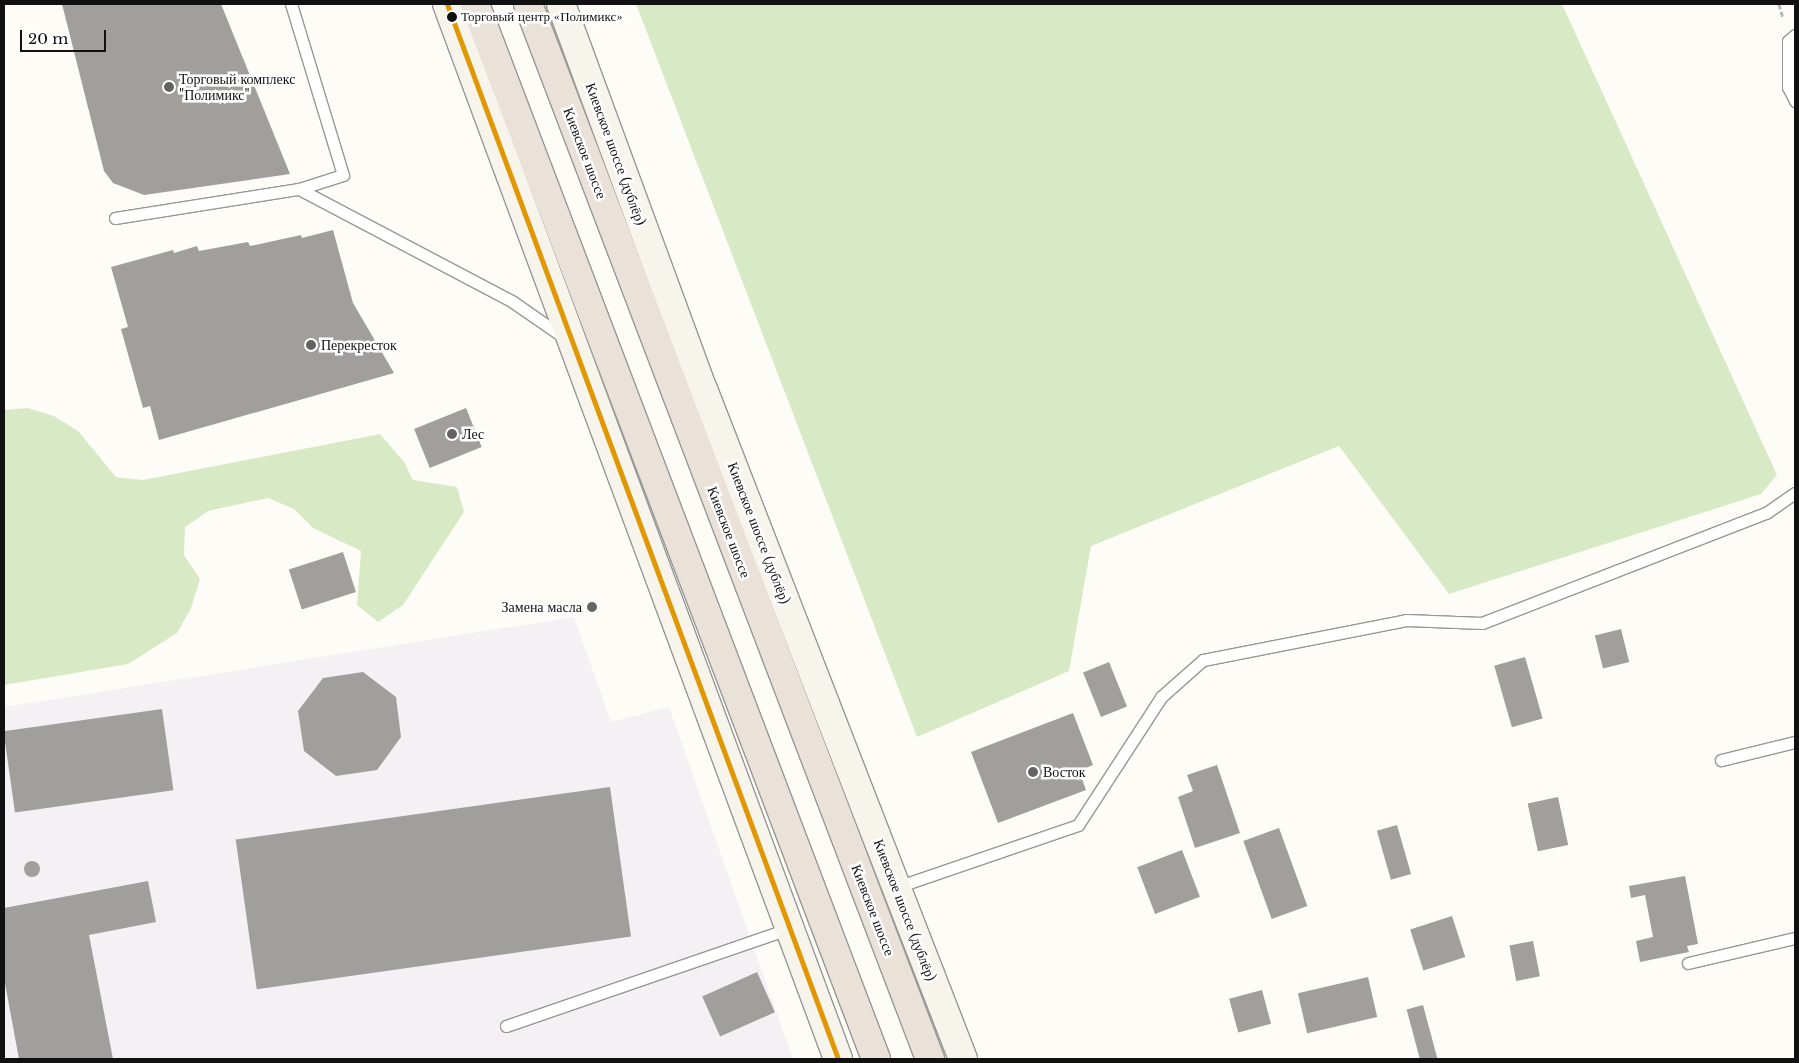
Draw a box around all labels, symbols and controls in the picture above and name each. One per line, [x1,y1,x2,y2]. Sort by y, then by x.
place label: Торговый центр «Полимикс» [461,9,623,25]
marker: Торговый центр «Полимикс» [447,12,457,22]
scale bar [22,20,109,52]
text: 20 m [28,29,68,48]
place label: Торговый комплекс "Полимикс" [179,71,295,104]
street label: Киевское шоссе (дублёр) [582,80,650,228]
marker: Торговый комплекс "Полимикс" [163,81,175,93]
street label: Киевское шоссе [560,105,610,201]
place label: Перекресток [321,337,397,353]
marker: Перекресток [305,339,317,351]
place label: Лес [462,426,484,442]
marker: Лес [446,428,458,440]
street label: Киевское шоссе (дублёр) [724,460,794,606]
street label: Киевское шоссе [704,484,754,580]
place label: Замена масла [502,599,582,615]
marker: Замена масла [586,601,598,613]
place label: Восток [1043,764,1086,780]
marker: Восток [1027,766,1039,778]
street label: Киевское шоссе (дублёр) [870,837,940,983]
street label: Киевское шоссе [848,862,898,958]

